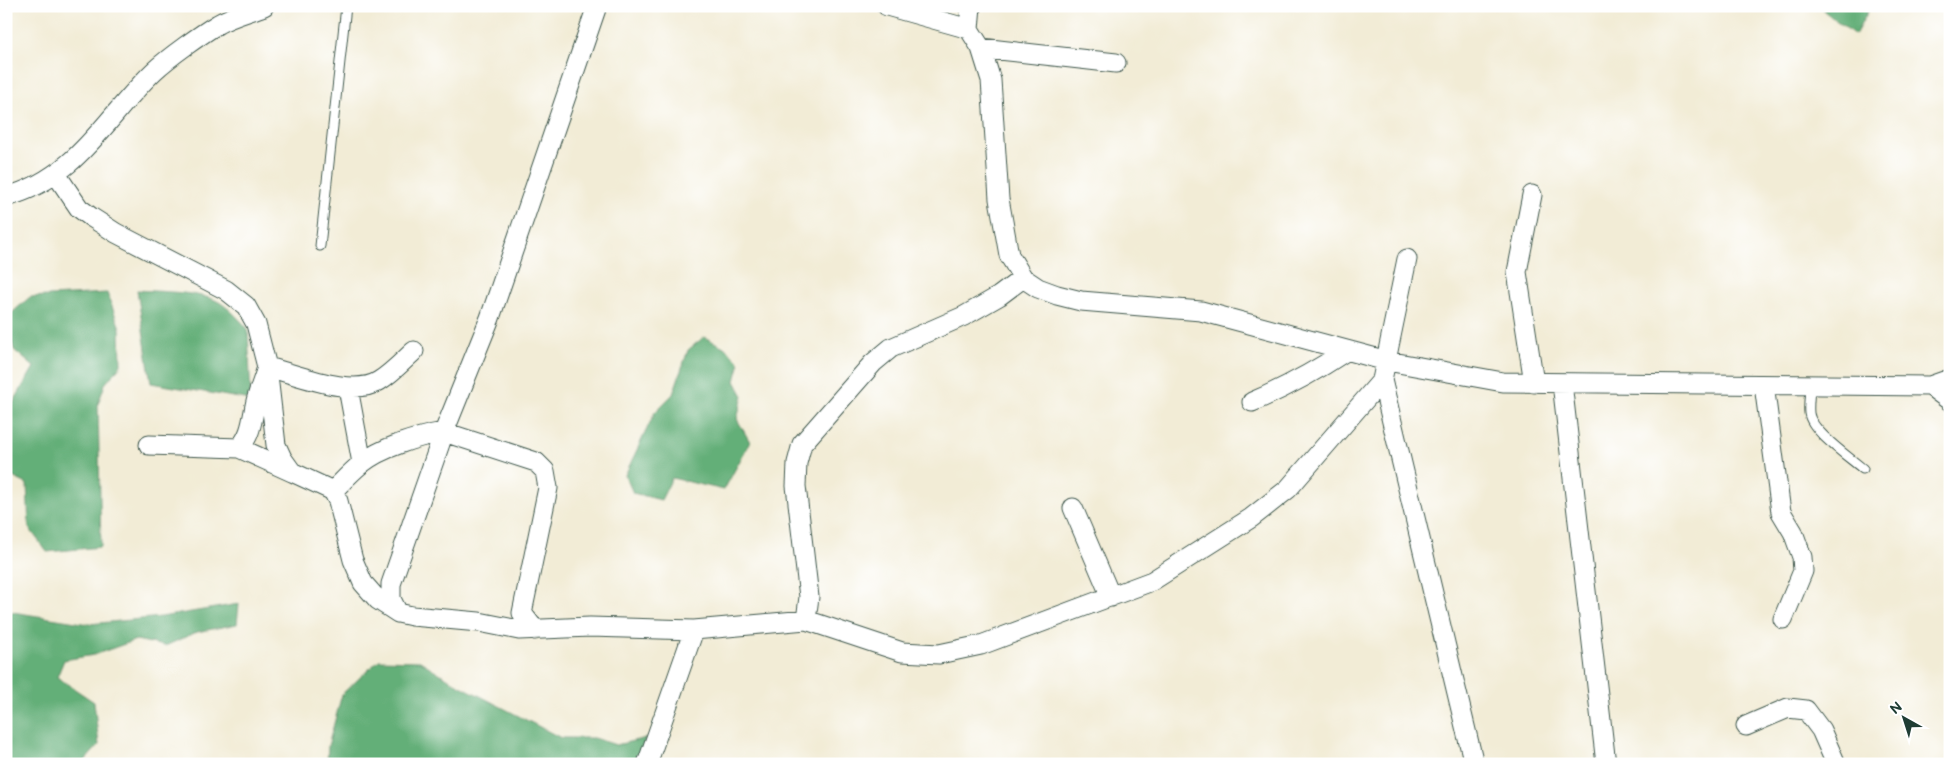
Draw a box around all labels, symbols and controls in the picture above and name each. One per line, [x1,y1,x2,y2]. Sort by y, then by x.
north arrow [1878,692,1928,742]
text: N [1887,698,1906,718]

